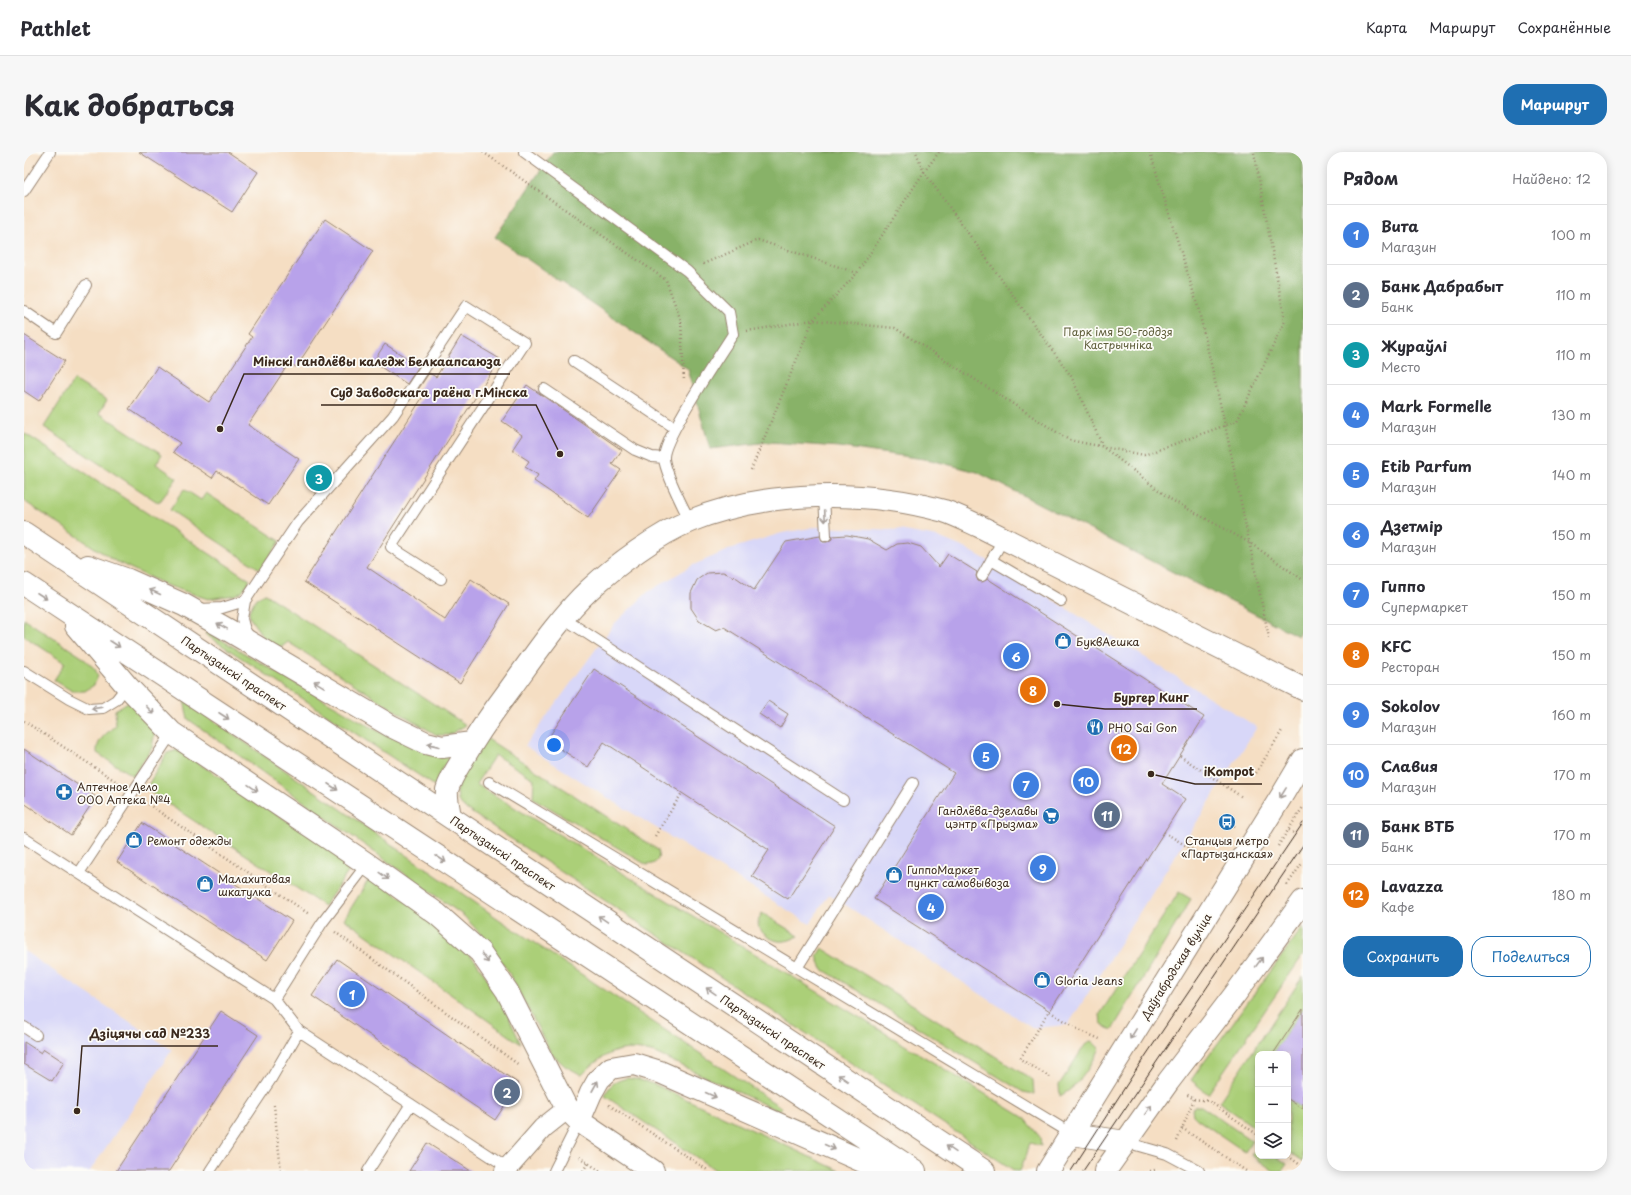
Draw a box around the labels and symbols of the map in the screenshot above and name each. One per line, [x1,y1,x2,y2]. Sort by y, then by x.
park label: Парк імя 50-годдзя Кастрычніка [1063,323,1173,353]
callout: Мінскі гандлёвы каледж Белкаапсаюза [244,350,510,374]
text: Мінскі гандлёвы каледж Белкаапсаюза [253,352,501,370]
callout: Суд Заводскага раёна г.Мінска [321,381,536,405]
text: Суд Заводскага раёна г.Мінска [330,383,528,401]
pin: 3 [306,463,332,493]
one-way arrow [821,509,829,522]
one-way arrow [150,588,162,595]
one-way arrow [36,592,48,600]
one-way arrow [216,622,228,629]
street label: Партызанскі праспект [178,631,290,715]
shop icon: БуквАешка [1053,631,1073,651]
place label: БуквАешка [1076,633,1140,650]
one-way arrow [110,640,121,648]
pin: 6 [1003,641,1029,671]
pin: 8 [1020,675,1046,705]
one-way arrow [313,679,325,687]
callout: Бургер Кинг [1105,685,1197,709]
text: Бургер Кинг [1113,688,1189,706]
one-way arrow [91,704,104,712]
one-way arrow [145,705,155,715]
one-way arrow [218,712,230,720]
restaurant icon: PHO Sai Gon [1085,717,1105,737]
place label: PHO Sai Gon [1108,719,1177,736]
pin: 12 [1111,733,1137,763]
your location [544,735,564,755]
one-way arrow [427,740,440,748]
pin: 5 [973,741,999,771]
callout: iKompot [1195,760,1262,784]
text: iKompot [1204,762,1255,780]
pin: 10 [1073,766,1099,796]
pin: 7 [1013,770,1039,800]
place label: Аптечное Дело ООО Аптека №4 [77,778,171,808]
pharmacy icon: Аптечное Дело ООО Аптека №4 [54,782,74,802]
one-way arrow [327,783,338,791]
one-way arrow [247,784,258,792]
one-way arrow [1279,788,1288,799]
pin: 11 [1094,800,1120,830]
place label: Гандлёва-дзелавы цэнтр «Прызма» [938,802,1038,832]
supermarket icon: Гандлёва-дзелавы цэнтр «Прызма» [1041,806,1061,826]
street label: Партызанскі праспект [447,811,559,895]
bus stop icon: Станцыя метро «Партызанская» [1217,812,1237,832]
shop icon: Ремонт одежды [124,830,144,850]
place label: Ремонт одежды [147,832,232,849]
place label: Станцыя метро «Партызанская» [1181,832,1273,862]
pin: 9 [1030,853,1056,883]
one-way arrow [435,855,446,863]
place label: ГиппоМаркет пункт самовывоза [907,861,1010,891]
shop icon: ГиппоМаркет пункт самовывоза [884,865,904,885]
place label: Малахитовая шкатулка [218,870,291,900]
one-way arrow [379,872,390,880]
shop icon: Малахитовая шкатулка [195,874,215,894]
pin: 4 [918,892,944,922]
street label: Даўгабродская вуліца [1136,909,1216,1023]
one-way arrow [598,915,609,923]
one-way arrow [481,953,489,964]
one-way arrow [1255,956,1263,967]
shop icon: Gloria Jeans [1032,970,1052,990]
place label: Gloria Jeans [1055,972,1123,989]
pin: 1 [339,979,365,1009]
one-way arrow [705,986,717,994]
street label: Партызанскі праспект [717,990,829,1074]
callout: Дзіцячы сад №233 [82,1022,218,1046]
text: Дзіцячы сад №233 [89,1024,210,1042]
one-way arrow [1129,1028,1137,1040]
one-way arrow [838,1074,849,1082]
pin: 2 [494,1077,520,1107]
one-way arrow [592,1080,599,1092]
one-way arrow [704,1091,716,1099]
one-way arrow [1144,1105,1152,1116]
one-way arrow [823,1143,835,1151]
one-way arrow [946,1145,957,1154]

